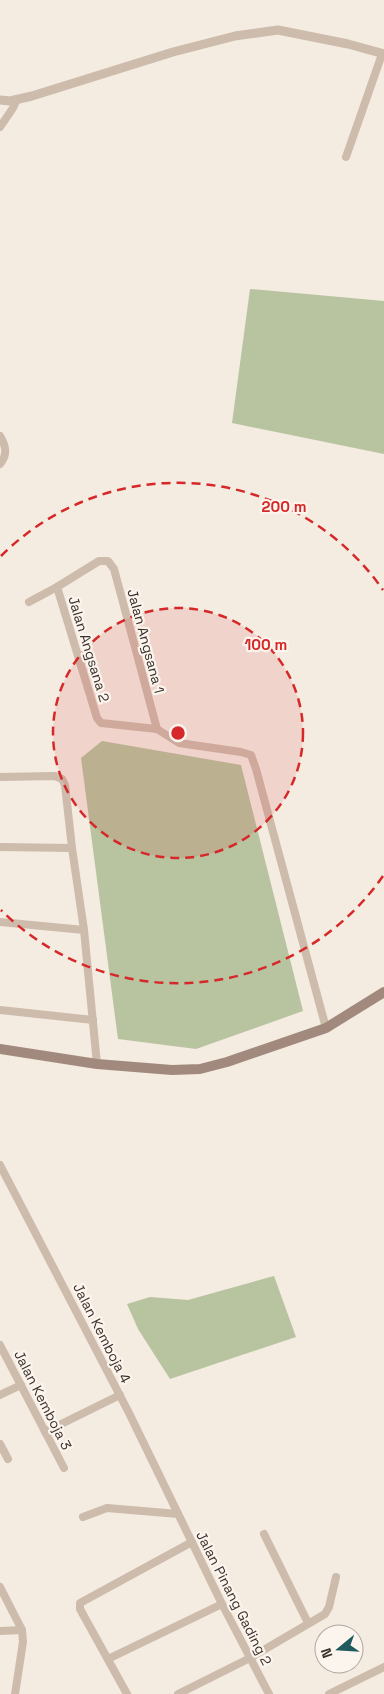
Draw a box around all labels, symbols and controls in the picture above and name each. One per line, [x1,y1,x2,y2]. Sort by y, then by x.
text: 200 m [262,497,306,516]
street label: Jalan Angsana 1 [123,587,169,695]
street label: Jalan Angsana 2 [64,594,114,704]
text: 100 m [245,635,287,654]
centre of rings [169,724,187,742]
street label: Jalan Kemboja 4 [69,1280,135,1386]
street label: Jalan Kemboja 3 [10,1347,76,1453]
street label: Jalan Pinang Gading 2 [192,1528,276,1668]
north arrow [314,1624,364,1674]
text: N [317,1646,337,1660]

